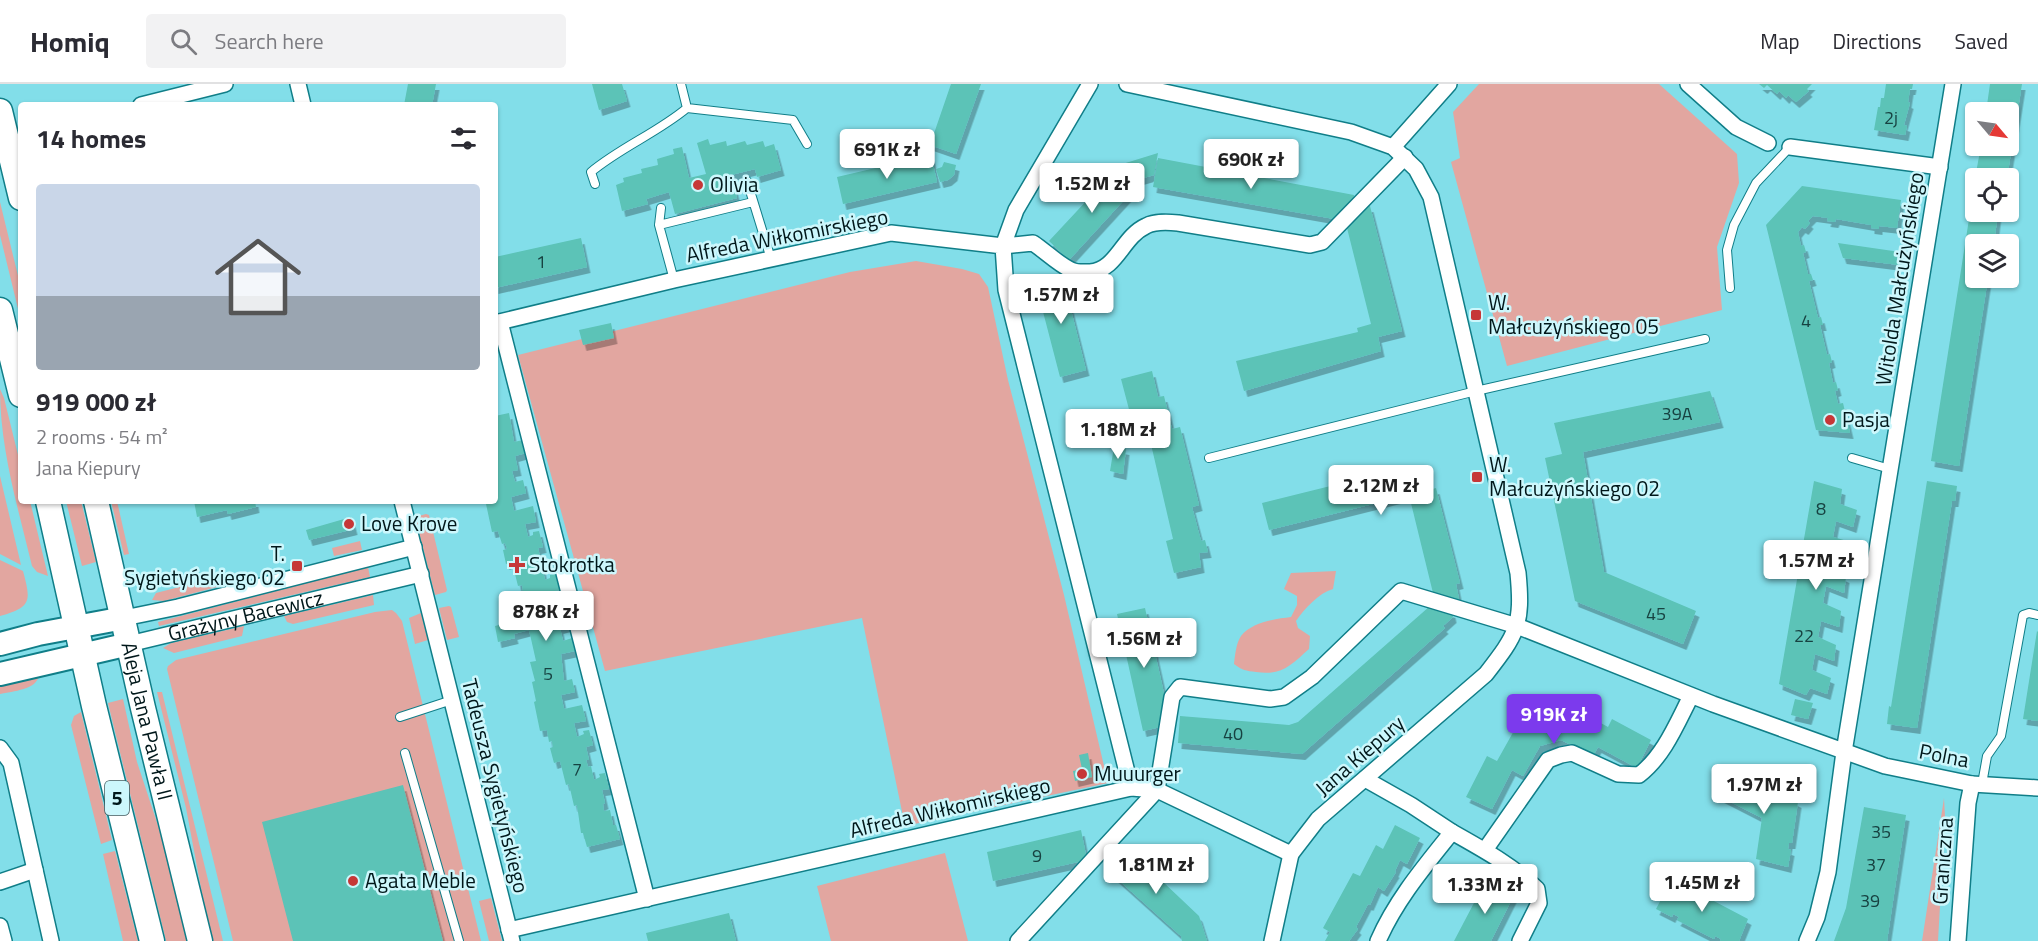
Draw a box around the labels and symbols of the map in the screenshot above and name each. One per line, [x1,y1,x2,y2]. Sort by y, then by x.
north arrow [1965,102,2019,156]
house number: 2j [1884,104,1898,131]
pin: 691K zł [832,129,942,180]
pin: 690K zł [1196,139,1306,190]
pin: 1.52M zł [1030,163,1154,214]
place label: Olivia [710,168,759,200]
street label: Witolda Małcużyńskiego [1866,170,1932,388]
marker: Olivia [691,178,705,192]
street label: Alfreda Wiłkomirskiego [683,200,891,270]
house number: 1 [536,248,546,275]
pin: 1.57M zł [999,274,1123,325]
place label: W. Małcużyńskiego 05 [1488,286,1659,342]
house number: 4 [1801,307,1811,334]
marker: W. Małcużyńskiego 05 [1469,308,1483,322]
house number: 39A [1662,400,1693,427]
place label: Pasja [1842,403,1890,435]
pin: 1.18M zł [1056,409,1180,460]
marker: Pasja [1823,413,1837,427]
place label: W. Małcużyńskiego 02 [1489,448,1660,504]
pin: 2.12M zł [1319,465,1443,516]
marker: W. Małcużyńskiego 02 [1470,470,1484,484]
house number: 8 [1816,495,1826,522]
place label: Love Krove [361,507,457,539]
marker: Love Krove [342,517,356,531]
place label: T. Sygietyńskiego 02 [124,537,285,593]
pin: 1.57M zł [1754,540,1878,591]
place label: Stokrotka [529,548,615,580]
marker: Stokrotka [510,558,524,572]
marker: T. Sygietyńskiego 02 [290,559,304,573]
street label: Grażyny Bacewicz [165,581,326,649]
pin: 878K zł [491,591,601,642]
house number: 45 [1646,600,1666,627]
pin: 1.56M zł [1082,618,1206,669]
house number: 22 [1794,622,1814,649]
street label: Aleja Jana Pawła II [114,639,182,803]
house number: 5 [543,660,553,687]
street label: Tadeusza Sygietyńskiego [454,675,538,896]
pin: 919K zł [1499,694,1609,745]
street label: Jana Kiepury [1307,707,1411,803]
house number: 40 [1223,720,1243,747]
street label: Polna [1917,735,1972,776]
house number: 7 [572,756,582,783]
place label: Muuurger [1094,757,1181,789]
pin: 1.97M zł [1702,764,1826,815]
marker: Muuurger [1075,767,1089,781]
street label: Alfreda Wiłkomirskiego [846,768,1053,846]
road number: 5 [105,781,129,815]
street label: Graniczna [1923,816,1961,905]
house number: 35 [1871,818,1891,845]
house number: 9 [1032,842,1042,869]
pin: 1.81M zł [1094,844,1218,895]
house number: 37 [1866,851,1886,878]
pin: 1.45M zł [1640,862,1764,913]
place label: Agata Meble [365,864,476,896]
pin: 1.33M zł [1423,864,1547,915]
marker: Agata Meble [346,874,360,888]
house number: 39 [1860,887,1880,914]

